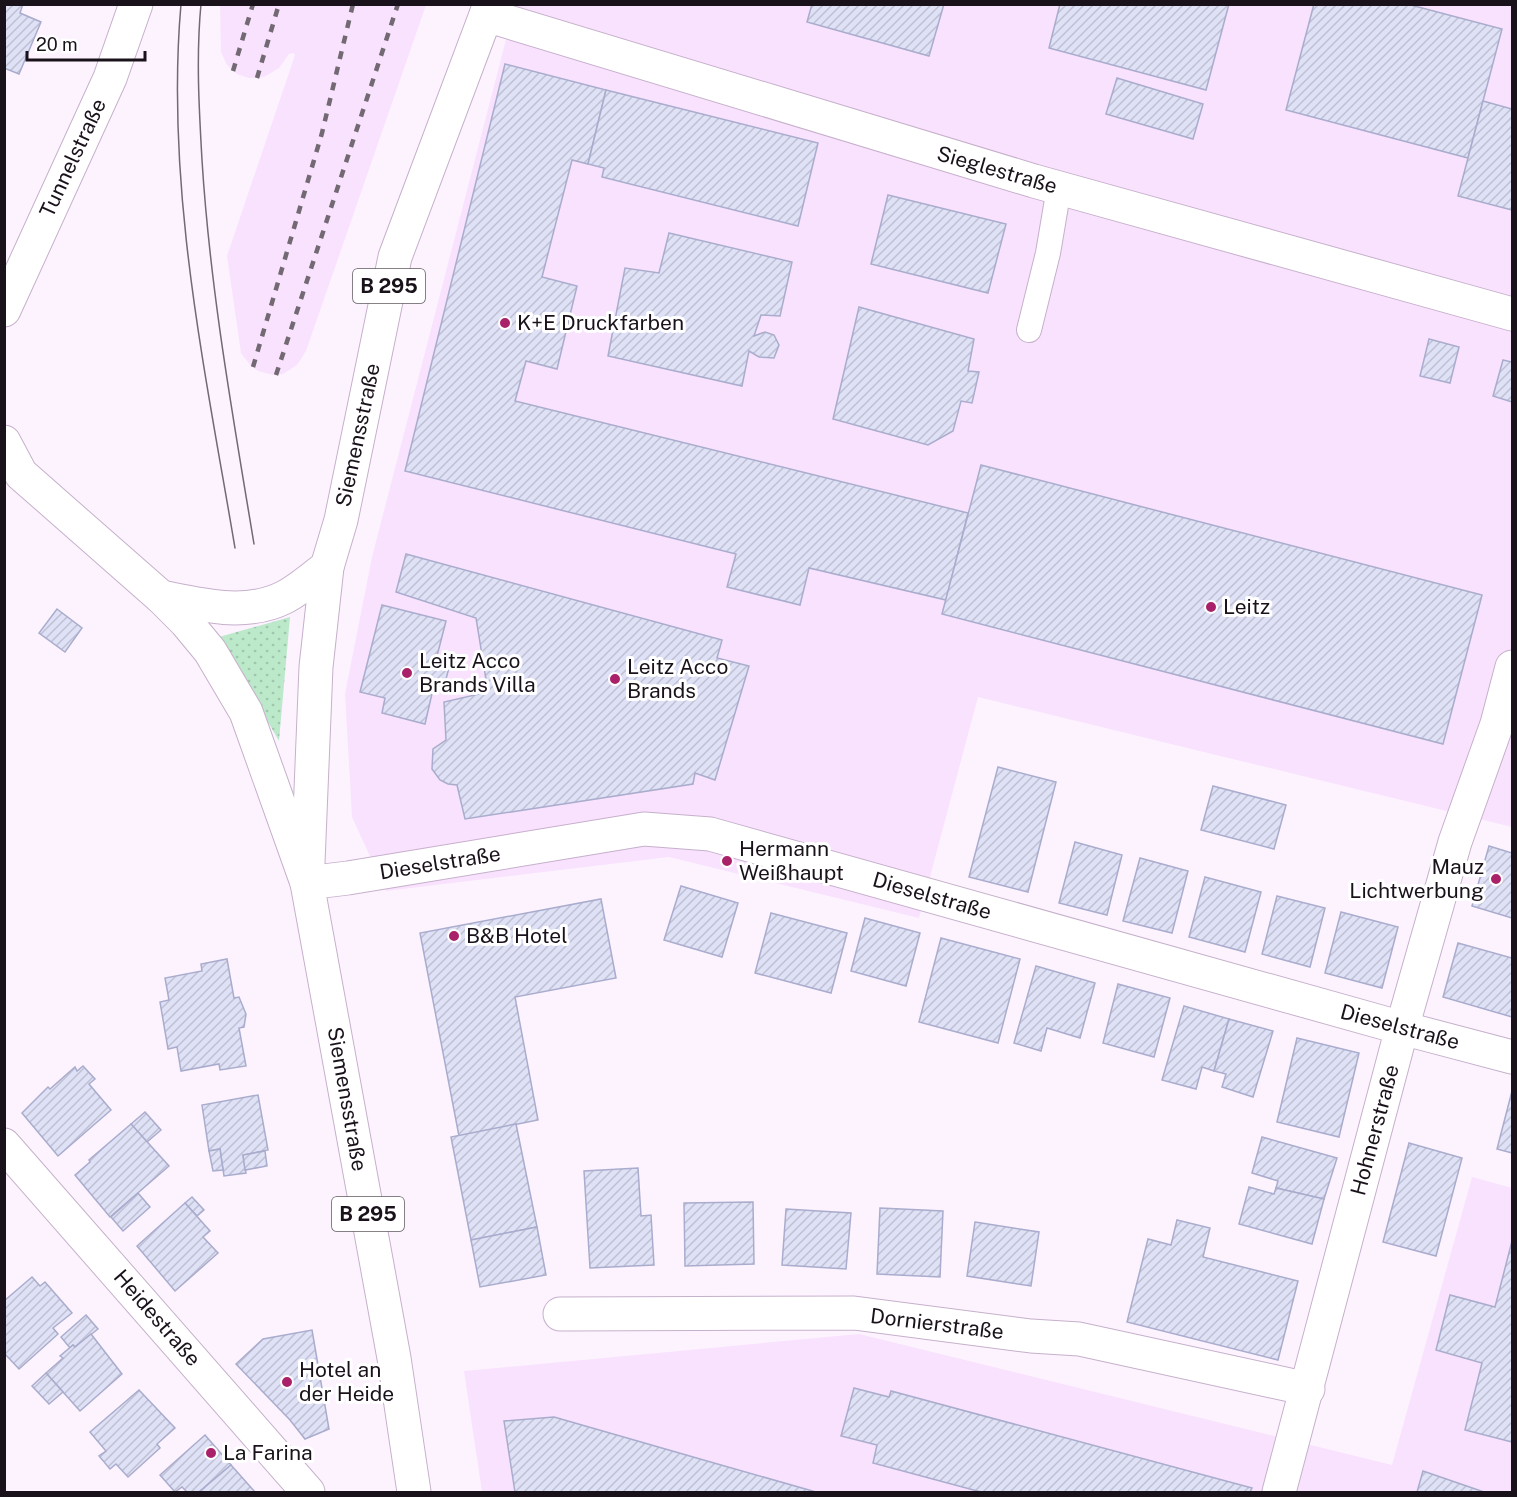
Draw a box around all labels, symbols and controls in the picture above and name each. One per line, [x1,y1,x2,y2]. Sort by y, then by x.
scale bar [27,24,146,62]
text: 20 m [36,34,78,55]
street label: Tunnelstraße [34,94,111,221]
street label: Sieglestraße [934,140,1060,199]
road number: B 295 [353,269,425,303]
place label: K+E Druckfarben [517,310,684,335]
marker: K+E Druckfarben [498,316,512,330]
street label: Siemensstraße [330,361,385,509]
place label: Leitz [1223,594,1270,619]
marker: Leitz [1204,600,1218,614]
place label: Leitz Acco Brands Villa [419,648,536,697]
place label: Leitz Acco Brands [627,654,728,703]
marker: Leitz Acco Brands Villa [400,666,414,680]
marker: Leitz Acco Brands [608,672,622,686]
place label: Hermann Weißhaupt [739,836,844,885]
street label: Dieselstraße [378,841,502,884]
marker: Hermann Weißhaupt [720,854,734,868]
place label: Mauz Lichtwerbung [1349,854,1484,903]
street label: Dieselstraße [870,867,994,924]
marker: Mauz Lichtwerbung [1489,872,1503,886]
place label: B&B Hotel [466,923,568,948]
marker: B&B Hotel [447,929,461,943]
street label: Dieselstraße [1338,999,1462,1054]
street label: Siemensstraße [322,1025,372,1173]
street label: Hohnerstraße [1345,1062,1404,1198]
road number: B 295 [332,1197,404,1231]
street label: Heidestraße [109,1264,206,1371]
street label: Dornierstraße [869,1303,1005,1344]
place label: Hotel an der Heide [299,1357,394,1406]
marker: Hotel an der Heide [280,1375,294,1389]
place label: La Farina [223,1440,313,1465]
marker: La Farina [204,1446,218,1460]

